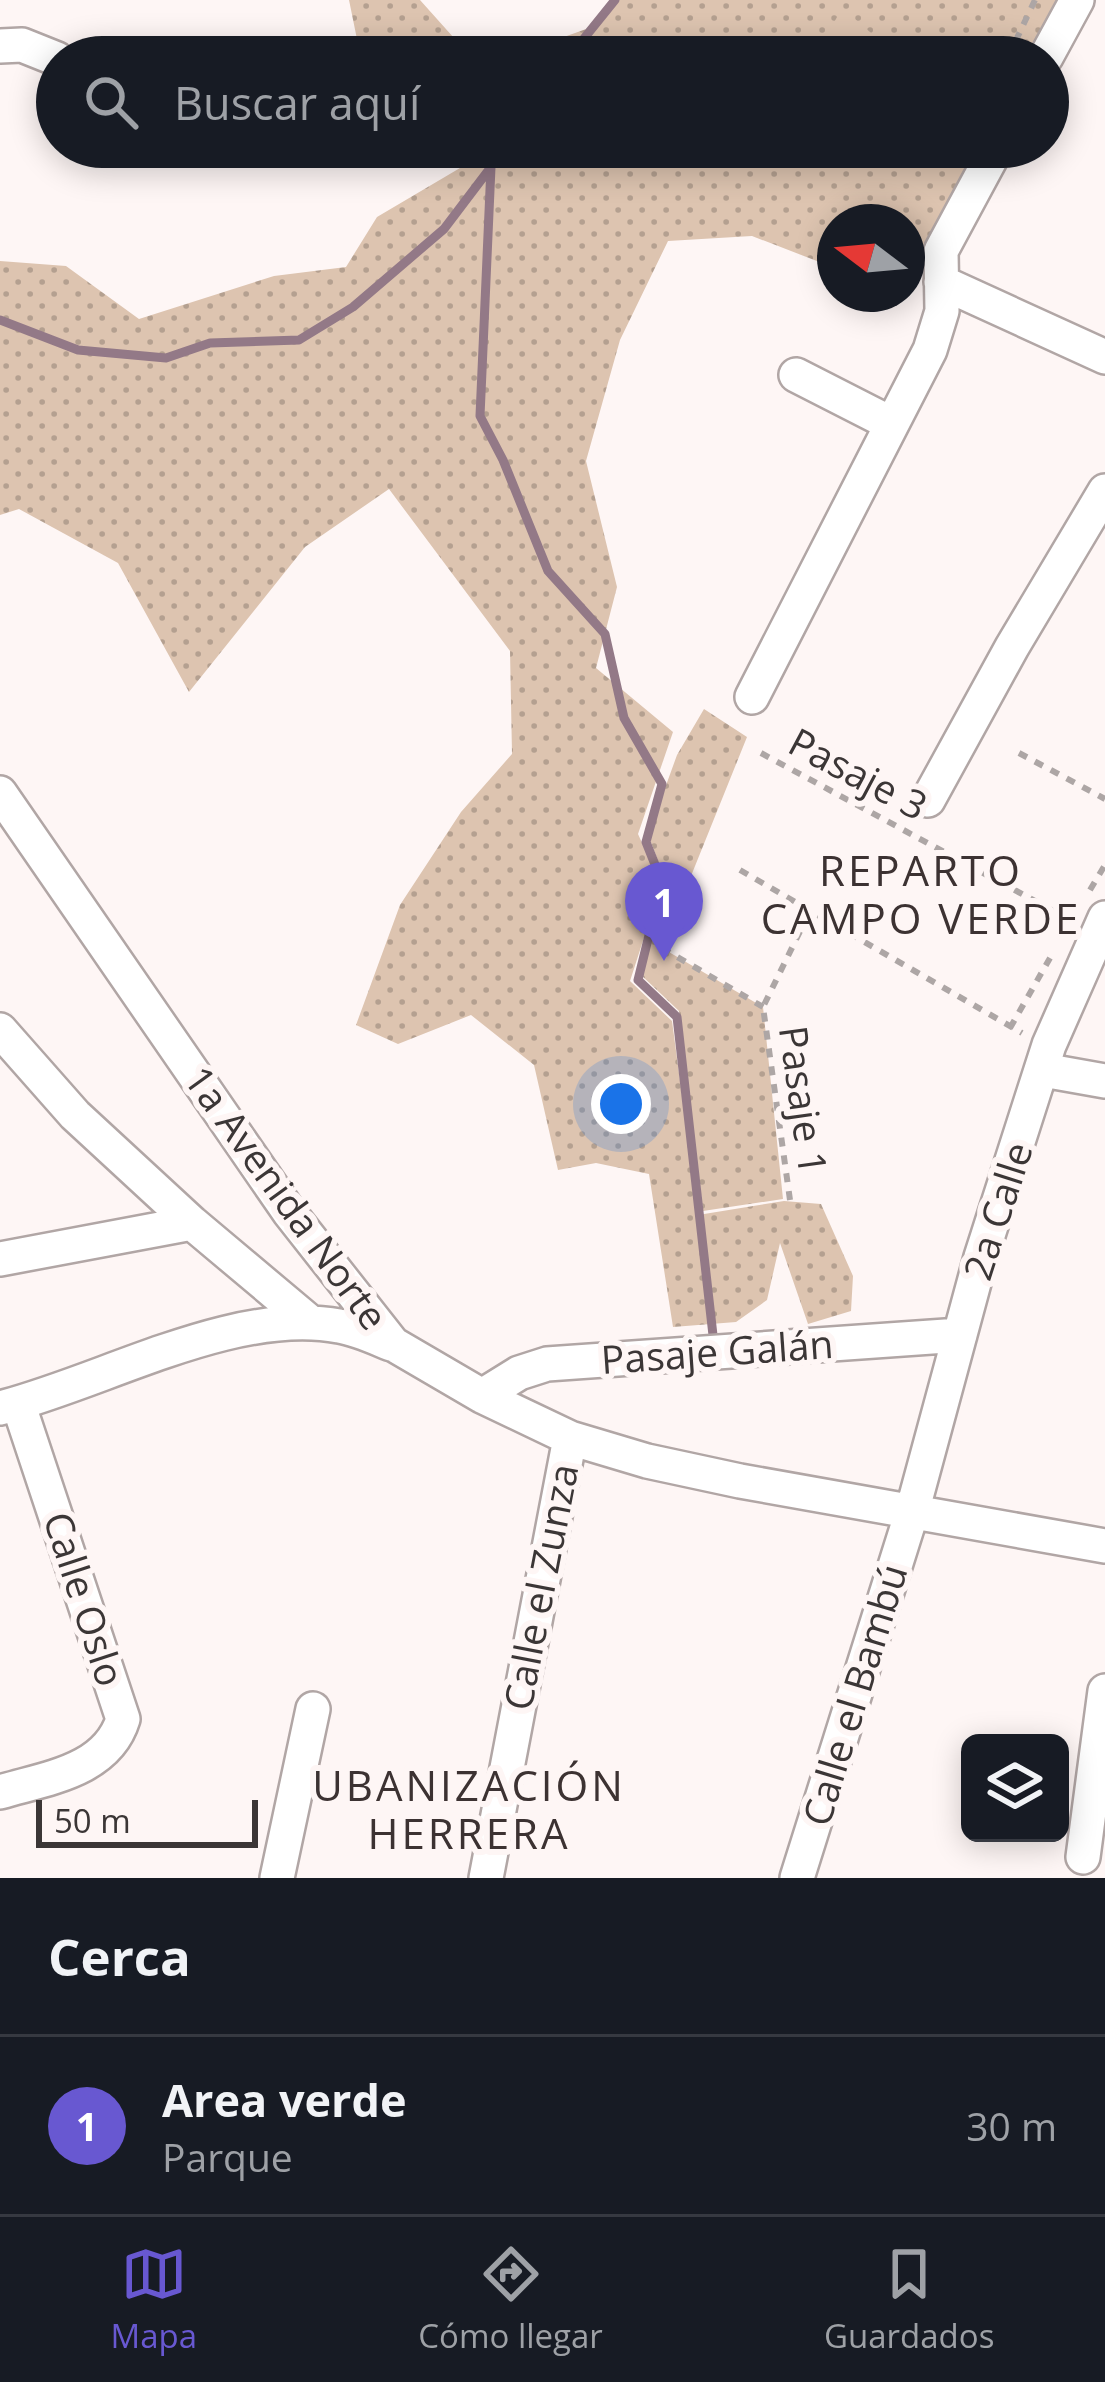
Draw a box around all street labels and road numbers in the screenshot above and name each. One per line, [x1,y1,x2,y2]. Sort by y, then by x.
street label: Pasaje 3 [780,714,937,831]
street label: Pasaje 1 [768,1022,841,1178]
street label: 1a Avenida Norte [173,1054,401,1340]
street label: 2a Calle [949,1135,1044,1286]
street label: Pasaje Galán [599,1316,835,1385]
street label: Calle el Zunza [490,1459,589,1714]
street label: Calle Oslo [32,1505,138,1692]
street label: Calle el Bambú [789,1557,918,1832]

